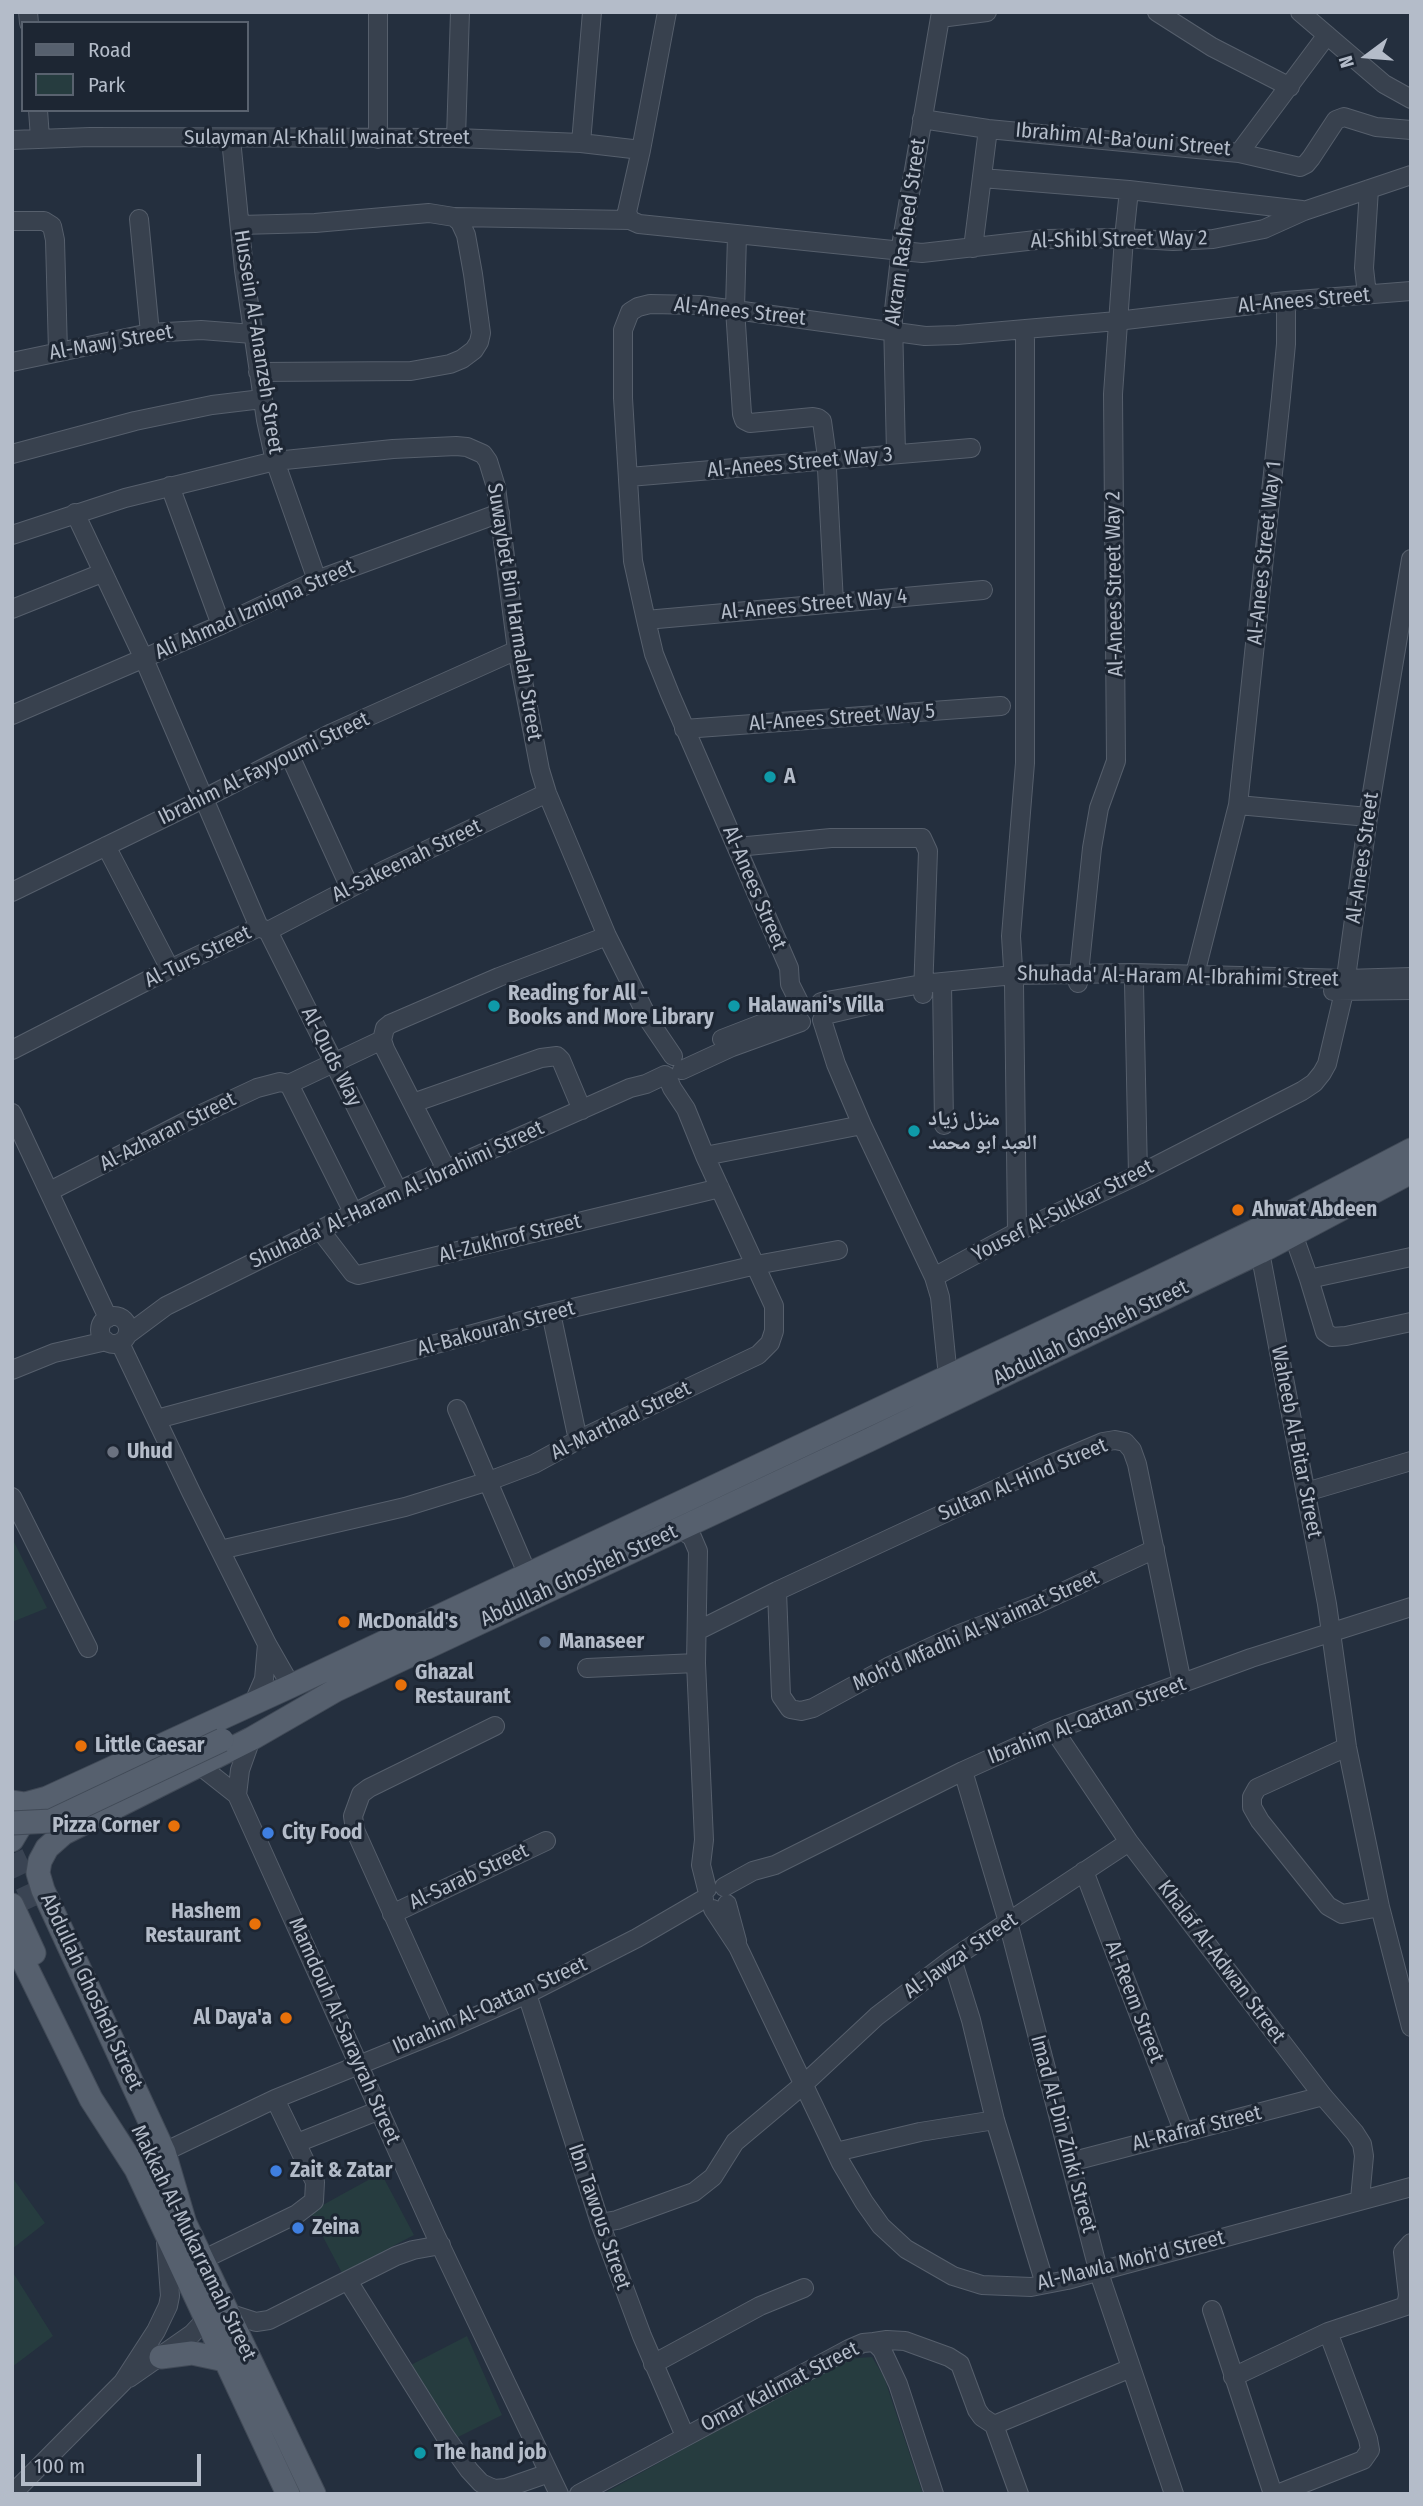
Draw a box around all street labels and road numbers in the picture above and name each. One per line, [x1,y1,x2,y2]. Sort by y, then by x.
street label: Ibrahim Al-Ba'ouni Street [1014,118,1232,162]
street label: Sulayman Al-Khalil Jwainat Street [184,125,470,151]
street label: Akram Rasheed Street [880,137,932,327]
street label: Al-Shibl Street Way 2 [1030,226,1208,254]
street label: Hussein Al-Ananzeh Street [228,228,288,456]
street label: Al-Anees Street [1237,283,1371,319]
street label: Al-Anees Street [673,293,807,331]
street label: Al-Mawj Street [47,320,175,366]
street label: Al-Anees Street Way 3 [706,442,894,484]
street label: Al-Anees Street Way 1 [1243,460,1287,646]
street label: Suwaybet Bin Harmalah Street [481,481,547,743]
street label: Al-Anees Street Way 2 [1101,491,1129,677]
street label: Ali Ahmad Izmiqna Street [151,555,359,665]
street label: Al-Anees Street Way 4 [720,584,908,626]
street label: Al-Anees Street Way 5 [748,699,936,737]
street label: Ibrahim Al-Fayyoumi Street [154,707,374,831]
street label: Al-Anees Street [1341,791,1385,925]
street label: Al-Sakeenah Street [328,814,486,908]
street label: Al-Anees Street [717,822,791,954]
street label: Al-Turs Street [141,920,255,994]
street label: Shuhada' Al-Haram Al-Ibrahimi Street [1017,962,1339,992]
street label: Al-Quds Way [295,1003,367,1111]
street label: Al-Azharan Street [96,1087,240,1177]
street label: Shuhada' Al-Haram Al-Ibrahimi Street [246,1116,548,1274]
street label: Yousef Al-Sukkar Street [968,1154,1158,1268]
street label: Al-Zukhrof Street [436,1209,584,1269]
street label: Abdullah Ghosheh Street [989,1275,1193,1391]
street label: Al-Bakourah Street [414,1296,578,1362]
street label: Waheeb Al-Bitar Street [1265,1344,1327,1540]
street label: Al-Marthad Street [547,1376,695,1466]
street label: Sultan Al-Hind Street [935,1433,1111,1527]
street label: Abdullah Ghosheh Street [477,1519,681,1633]
street label: Moh'd Mfadhi Al-N'aimat Street [849,1565,1103,1697]
street label: Ibrahim Al-Qattan Street [984,1672,1190,1770]
street label: Al-Sarab Street [405,1838,533,1916]
street label: Khalaf Al-Adwan Street [1152,1876,1290,2048]
street label: Abdullah Ghosheh Street [34,1890,148,2094]
street label: Al-Jawza' Street [899,1908,1023,2004]
street label: Mamdouh Al-Sarayrah Street [283,1914,405,2148]
street label: Al-Reem Street [1099,1937,1169,2067]
street label: Ibrahim Al-Qattan Street [389,1952,591,2060]
street label: Imad Al-Din Zinki Street [1024,2032,1102,2236]
street label: Al-Rafraf Street [1130,2101,1264,2157]
street label: Makkah Al-Mukarramah Street [125,2121,261,2365]
street label: Ibn Tawous Street [562,2141,636,2293]
street label: Al-Mawla Moh'd Street [1035,2226,1227,2296]
street label: Omar Kalimat Street [697,2336,863,2438]

